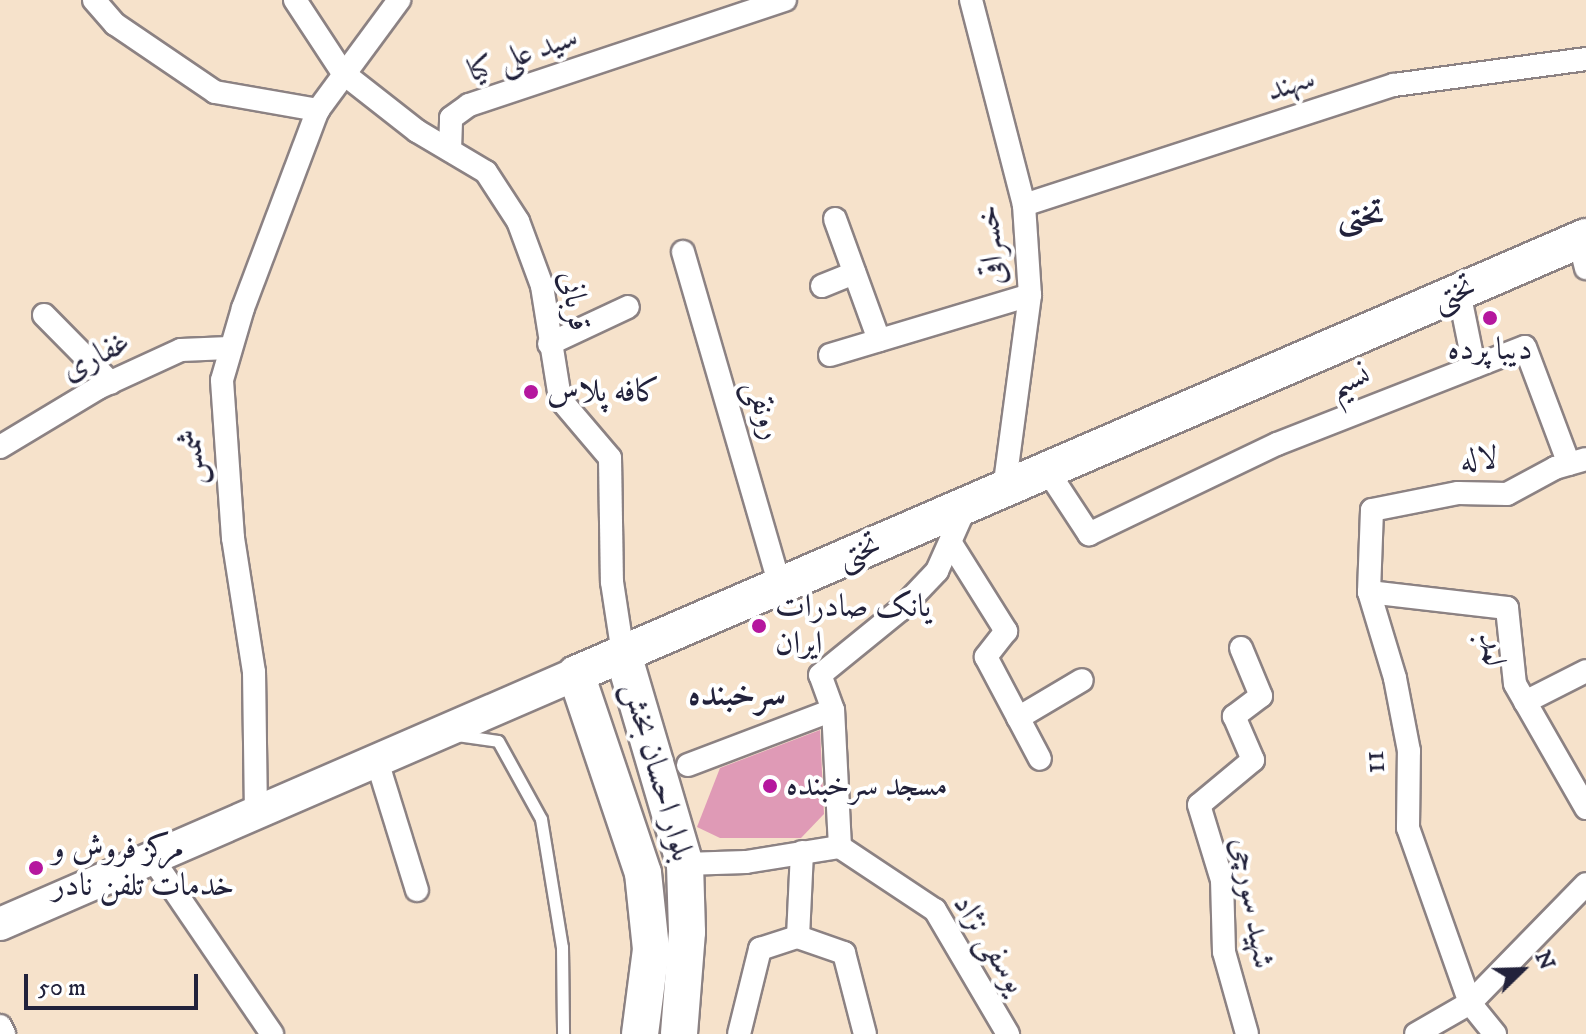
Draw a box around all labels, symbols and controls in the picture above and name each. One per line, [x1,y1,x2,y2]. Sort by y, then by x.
street label: سید علی کیا [463,18,583,92]
street label: سهند [1262,59,1320,111]
district label: تختی [1338,196,1384,236]
street label: خسراقی [969,203,1015,287]
street label: قربانی [550,268,598,334]
street label: تختی [1426,268,1482,320]
marker: دیبا پرده [1481,309,1499,327]
street label: غفاری [55,324,137,390]
place label: دیبا پرده [1448,331,1532,369]
street label: نسیم [1324,356,1376,406]
place label: کافه پلاس [547,373,660,411]
street label: رونقی [736,375,790,445]
marker: کافه پلاس [522,383,540,401]
street label: شمس [171,427,215,487]
street label: لاله [1458,439,1500,481]
street label: تختی [831,526,887,578]
place label: یانک صادرات ایران [775,589,931,664]
marker: یانک صادرات ایران [750,617,768,635]
street label: نهم [1458,632,1500,670]
district label: سرخبنده [688,675,786,715]
street label: بلوار احسان بخش [613,678,701,866]
street label: 11 [1355,749,1395,775]
place label: مسجد سرخبنده [786,767,948,805]
marker: مسجد سرخبنده [761,777,779,795]
place label: مرکز فروش و خدمات تلفن نادر [52,831,234,906]
street label: شهید سورچی [1222,834,1282,972]
marker: مرکز فروش و خدمات تلفن نادر [27,859,45,877]
street label: یوسفی نژاد [944,887,1034,1001]
north arrow [1482,930,1562,1010]
text: N [1529,947,1561,974]
scale bar [28,958,202,1008]
text: 50 m [38,973,86,1003]

